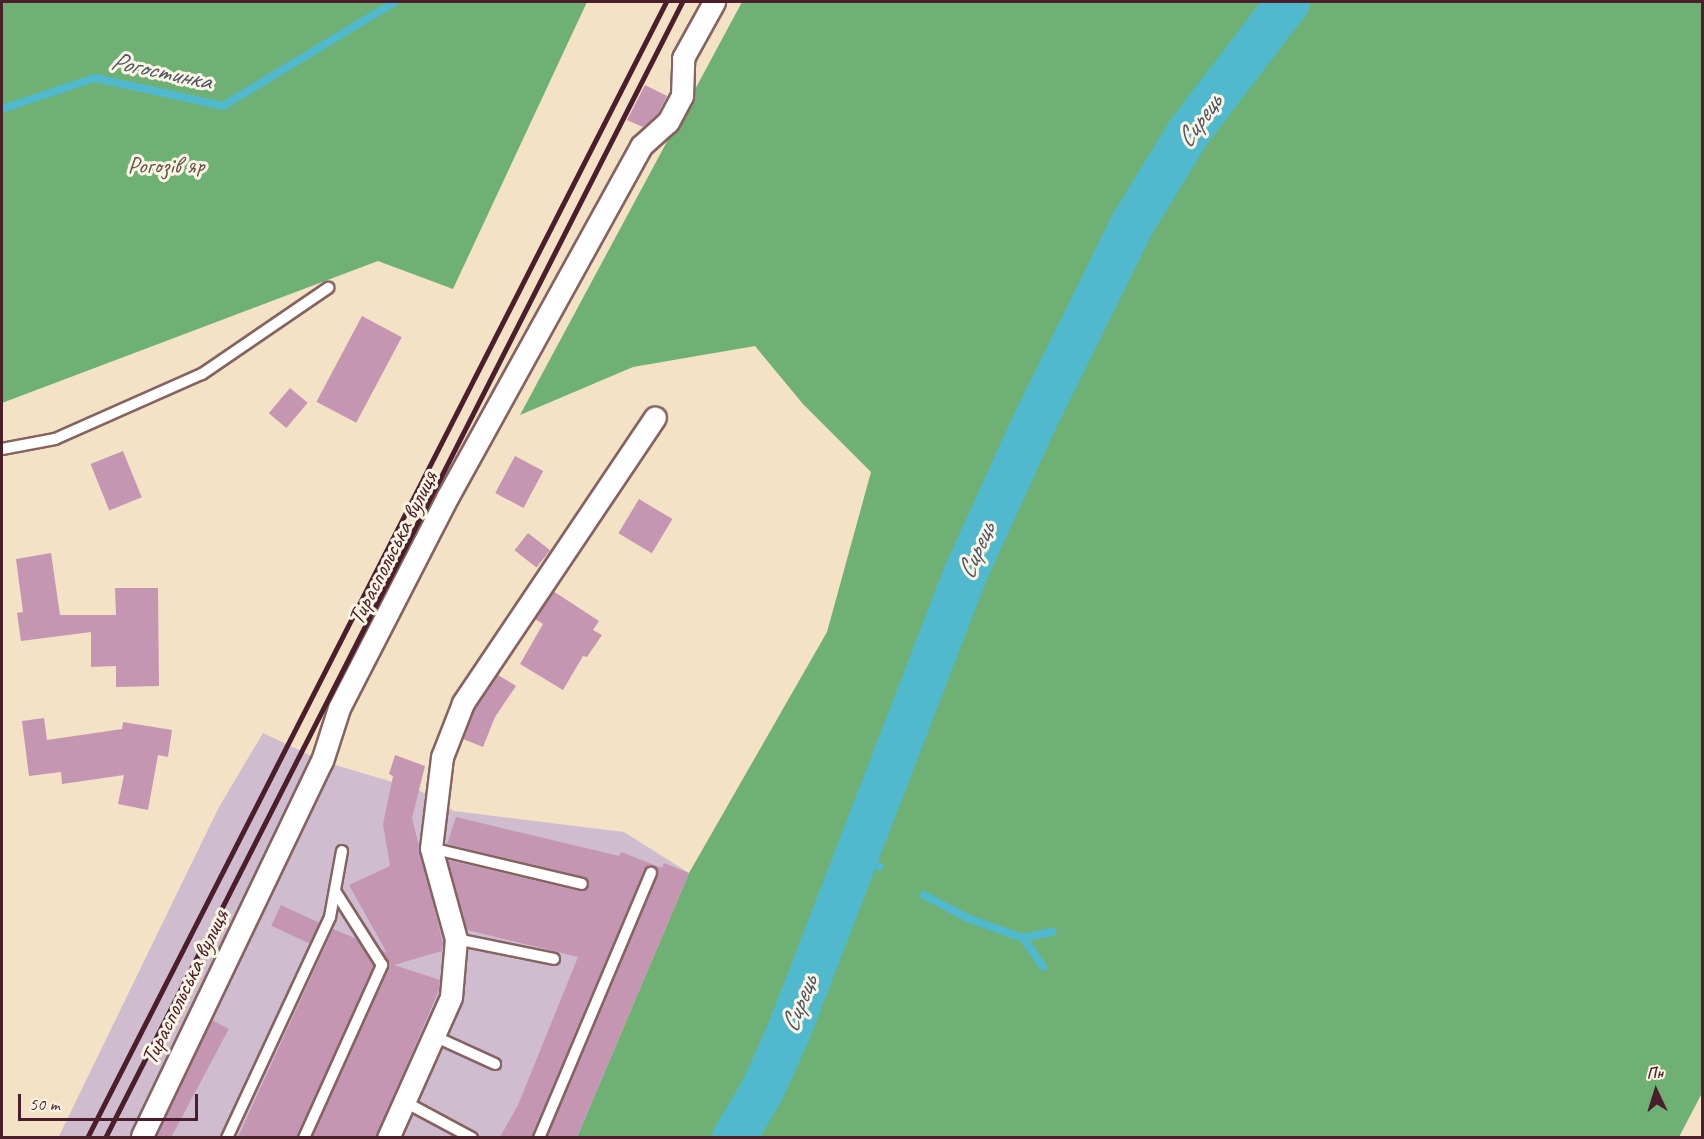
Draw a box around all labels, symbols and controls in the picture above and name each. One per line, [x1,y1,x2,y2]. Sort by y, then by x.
water label: Рогостинка [108,45,214,97]
water label: Сирець [1169,89,1229,153]
park label: Рогозів яр [127,152,205,180]
street label: Тираспольська вулиця [342,466,444,630]
water label: Сирець [950,518,1002,584]
street label: Тираспольська вулиця [135,905,235,1069]
water label: Сирець [774,971,824,1037]
north arrow [1626,1061,1686,1121]
text: Пн [1646,1062,1664,1084]
scale bar [21,1082,201,1120]
text: 50 m [29,1093,60,1115]

